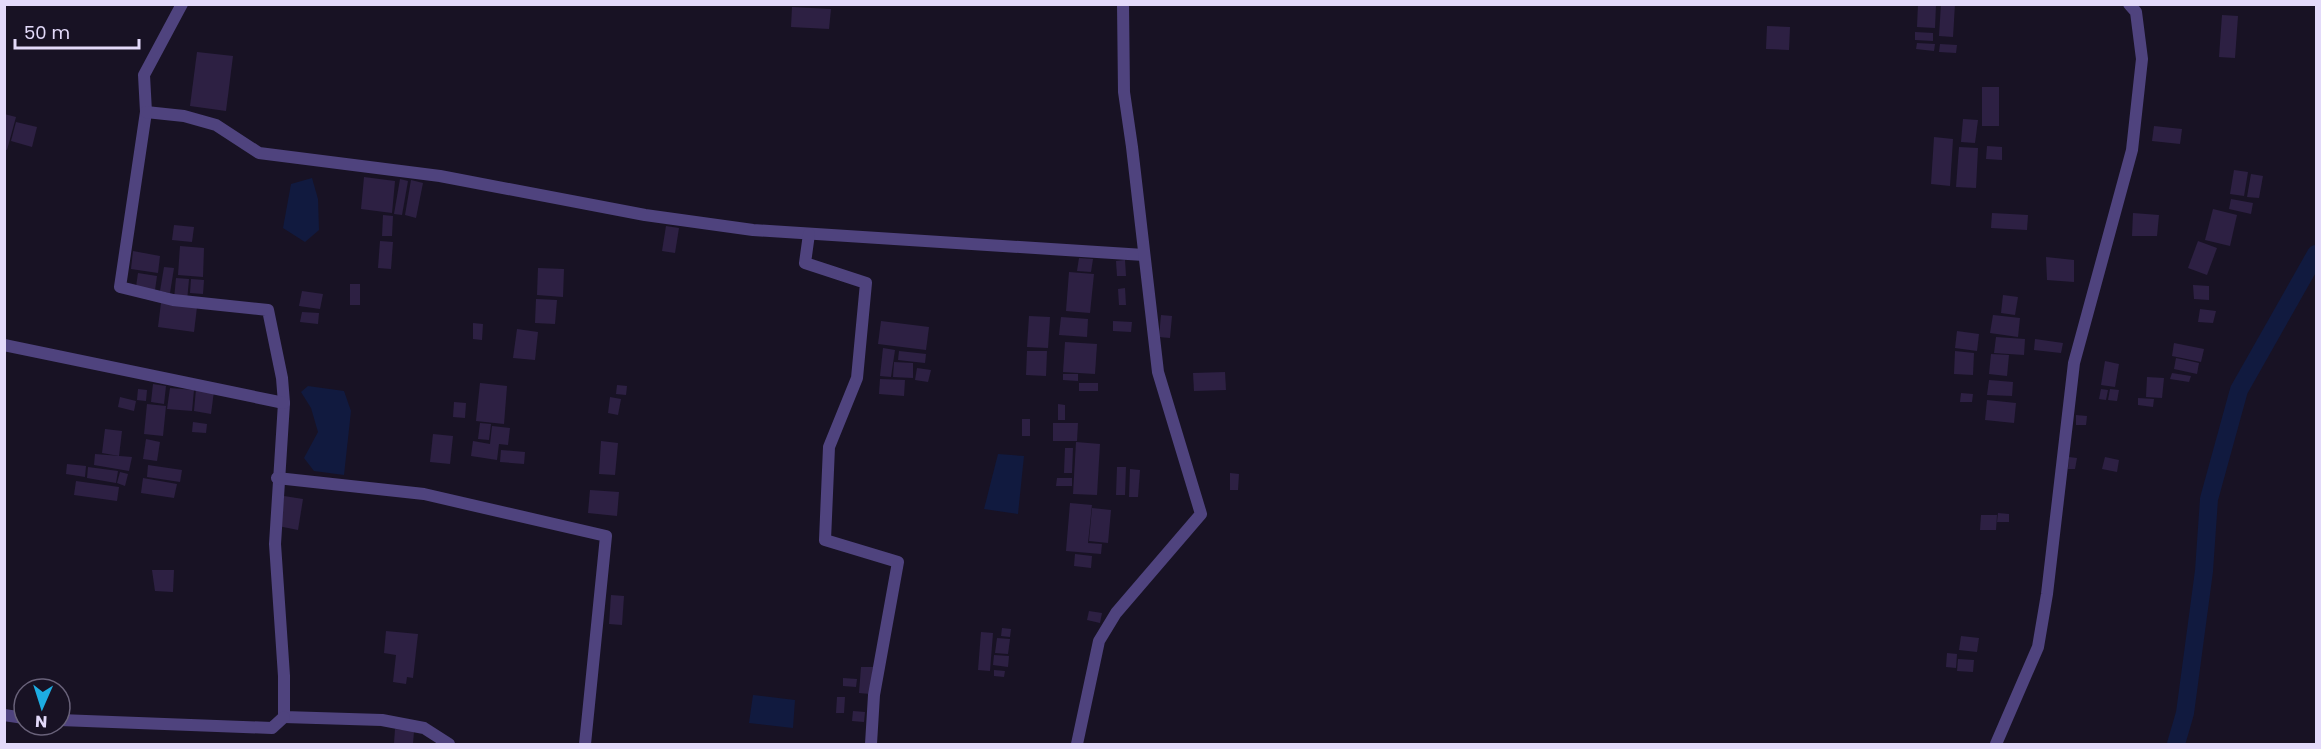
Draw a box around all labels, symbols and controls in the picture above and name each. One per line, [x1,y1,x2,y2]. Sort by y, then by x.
scale bar [15,12,140,50]
text: 50 m [24,20,70,45]
north arrow [12,677,72,737]
text: N [35,710,48,733]

